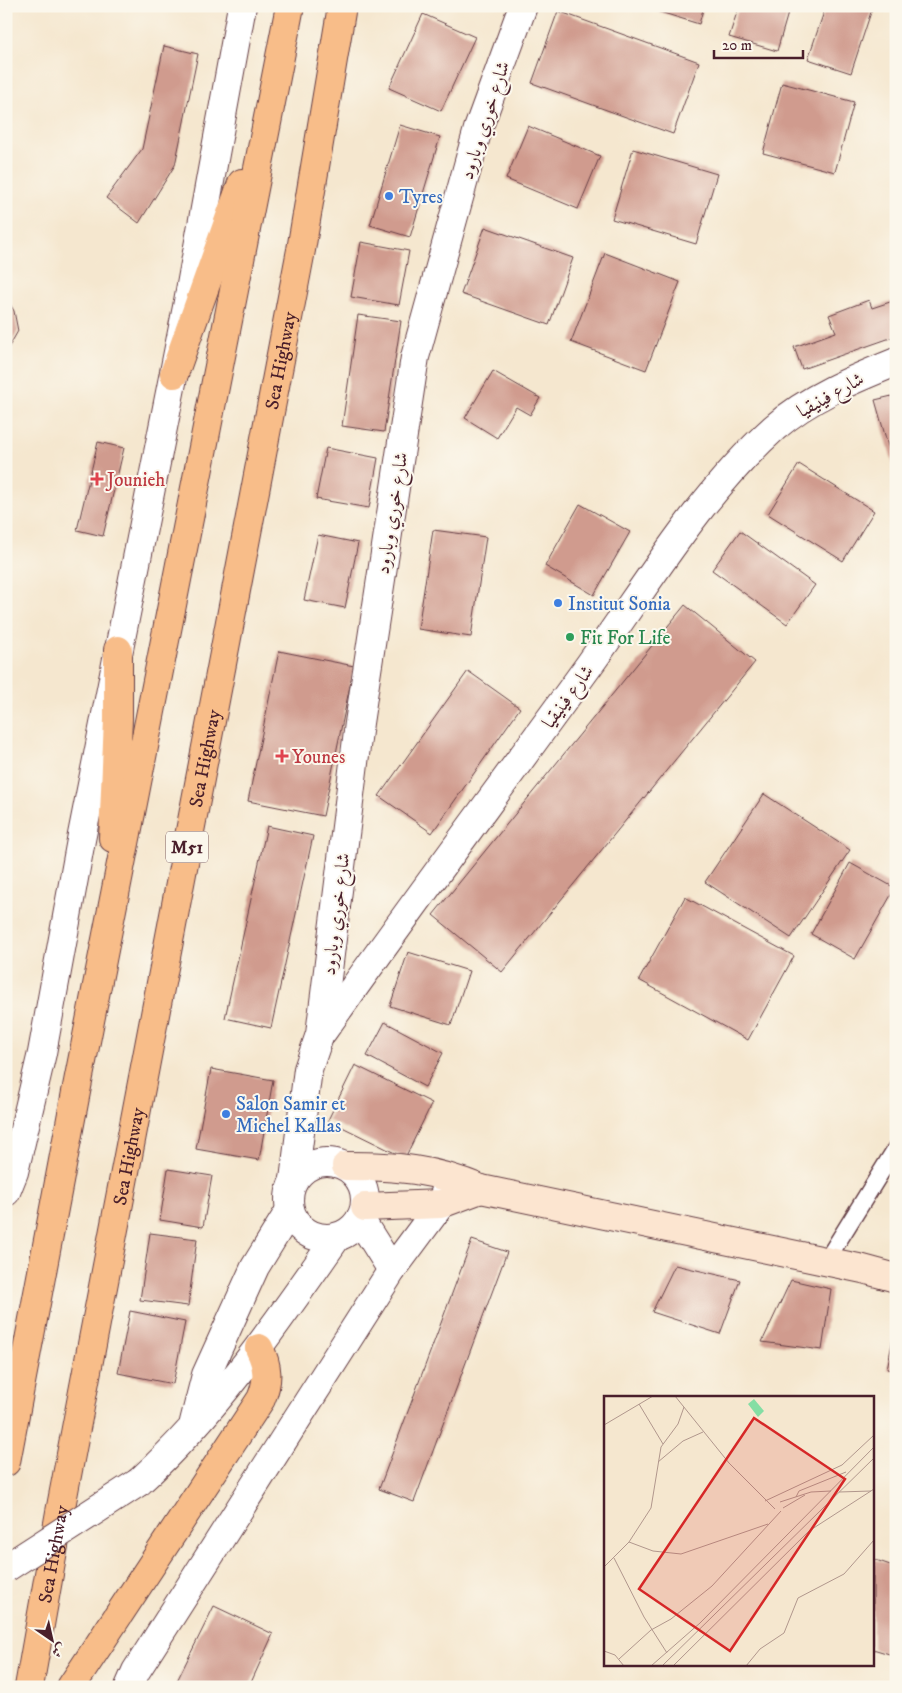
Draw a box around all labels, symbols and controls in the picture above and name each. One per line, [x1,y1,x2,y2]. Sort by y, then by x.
scale bar [714,28,803,60]
text: 20 m [722,36,752,55]
street label: شارع خوري وبارود [455,58,518,183]
place label: Tyres [399,186,443,209]
marker: Tyres [383,190,395,202]
street label: Sea Highway [261,309,302,412]
street label: شارع فينيقيا [793,368,870,426]
street label: شارع خوري وبارود [371,451,416,576]
place label: Jounieh [105,469,165,492]
marker: Jounieh [91,473,103,485]
place label: Institut Sonia [568,593,671,616]
marker: Institut Sonia [552,597,564,609]
place label: Fit For Life [580,627,671,650]
marker: Fit For Life [564,631,576,643]
street label: شارع فينيقيا [538,661,601,735]
street label: Sea Highway [185,707,226,809]
place label: Younes [292,746,345,769]
marker: Younes [276,750,288,762]
road number: M51 [166,832,208,862]
street label: شارع خوري وبارود [318,852,358,977]
place label: Salon Samir et Michel Kallas [236,1093,345,1138]
street label: Sea Highway [109,1105,150,1207]
marker: Salon Samir et Michel Kallas [220,1108,232,1120]
inset map [604,1396,874,1666]
street label: Sea Highway [34,1502,74,1605]
north arrow [28,1616,78,1666]
text: ش [48,1639,70,1661]

